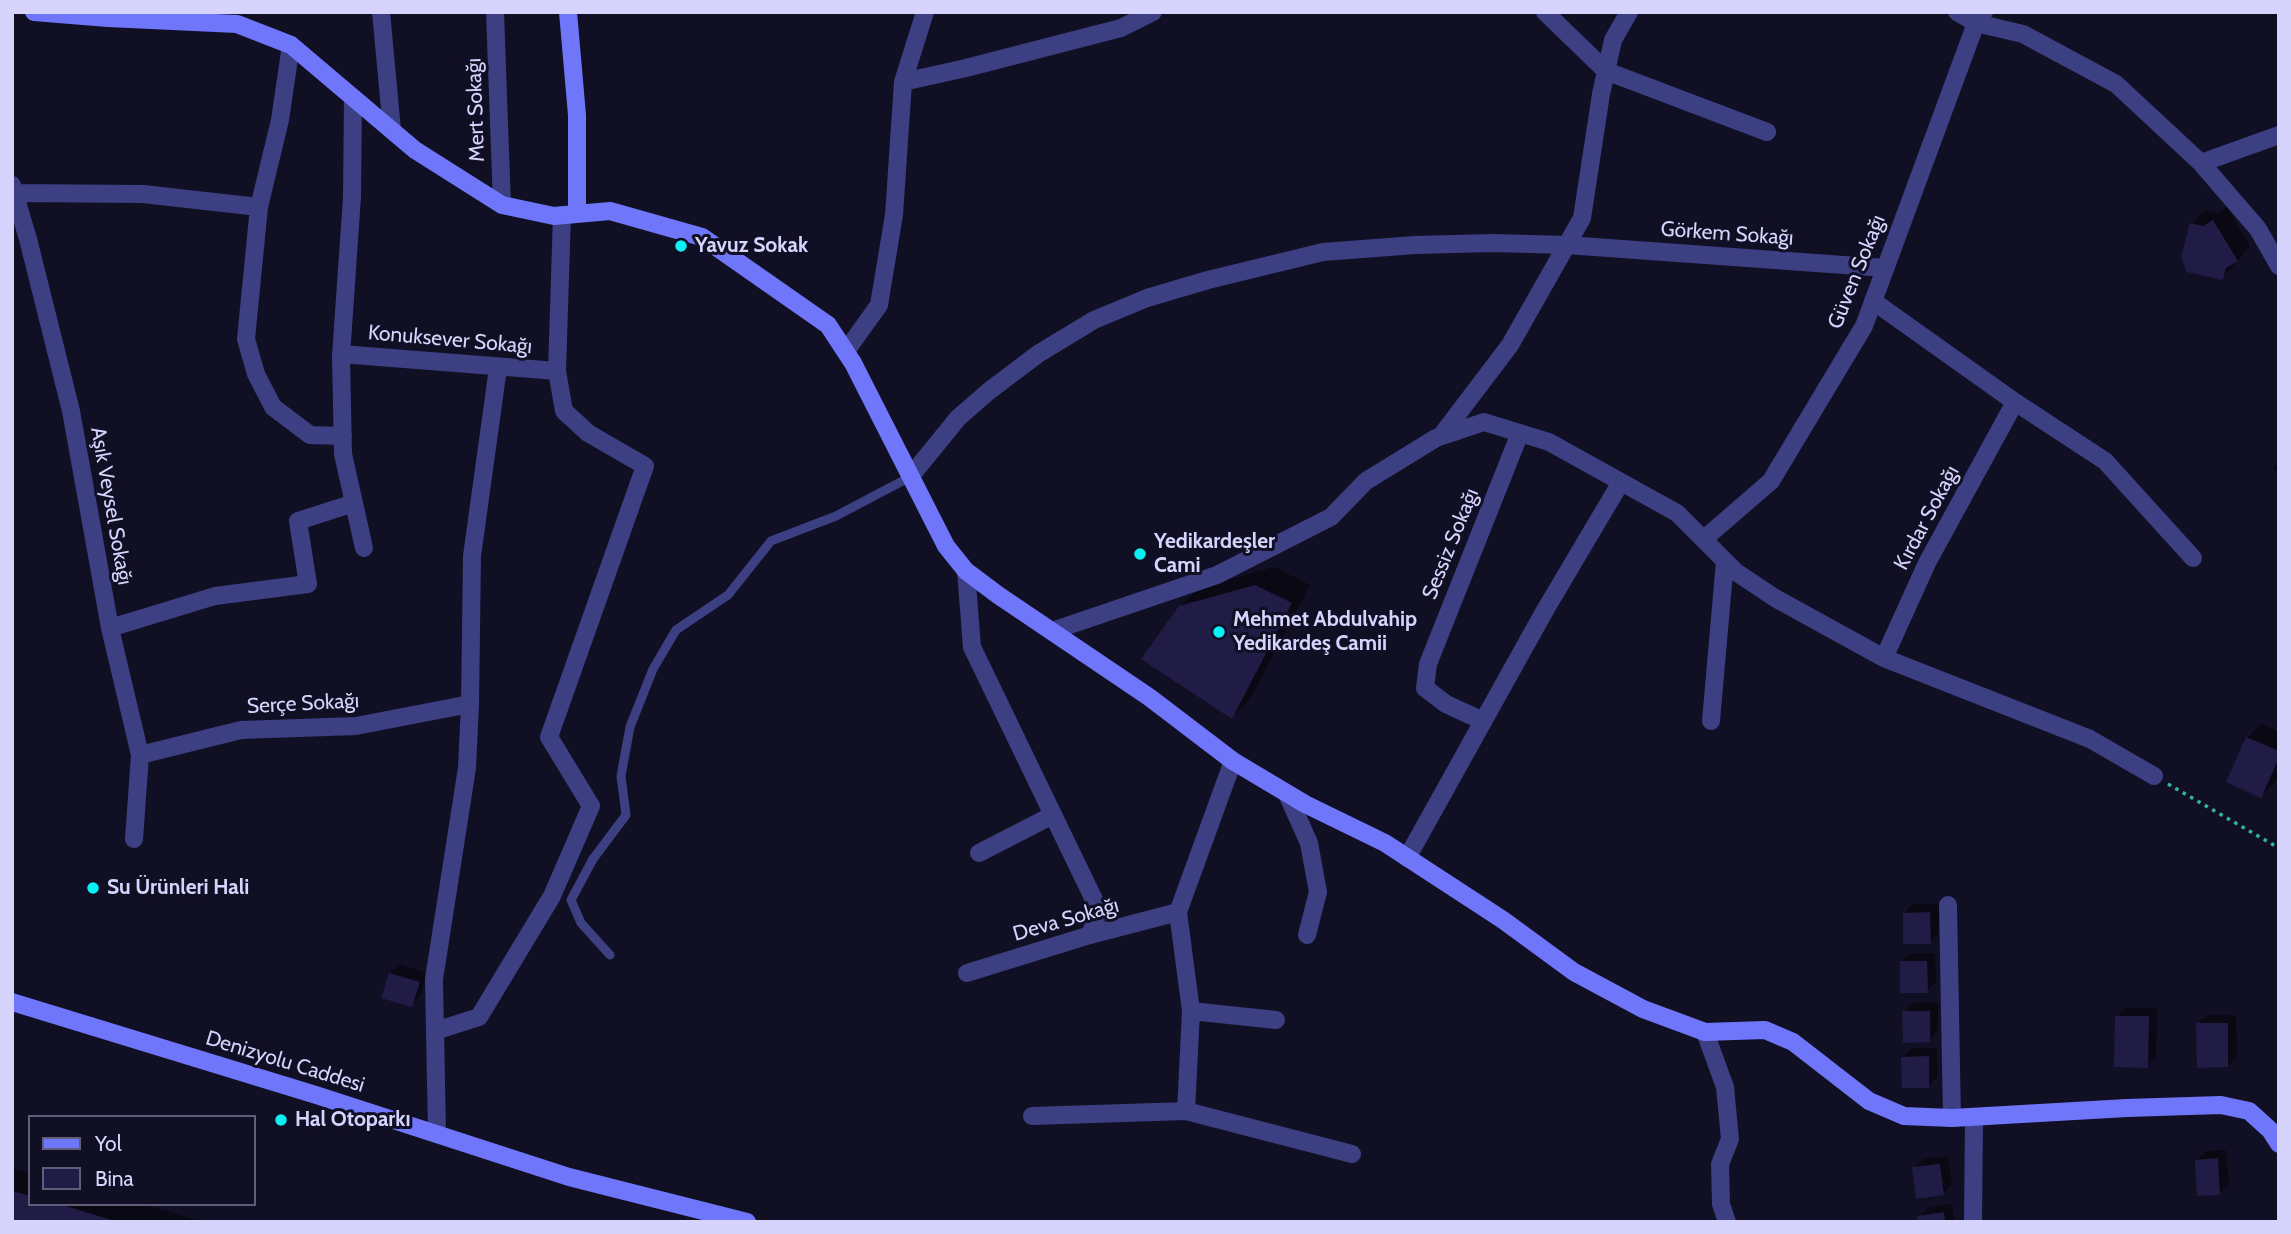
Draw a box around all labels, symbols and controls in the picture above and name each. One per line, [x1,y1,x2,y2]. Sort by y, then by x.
street label: Mert Sokağı [462,58,490,162]
street label: Güven Sokağı [1823,211,1891,333]
street label: Görkem Sokağı [1660,217,1794,251]
place label: Yavuz Sokak [695,233,808,259]
marker: Yavuz Sokak [673,238,689,254]
street label: Konuksever Sokağı [367,320,533,360]
street label: Aşık Veysel Sokağı [85,425,137,587]
street label: Kırdar Sokağı [1889,462,1965,574]
street label: Sessiz Sokağı [1417,485,1485,603]
place label: Yedikardeşler Cami [1154,529,1275,579]
marker: Yedikardeşler Cami [1132,546,1148,562]
place label: Mehmet Abdulvahip Yedikardeş Camii [1233,607,1417,657]
marker: Mehmet Abdulvahip Yedikardeş Camii [1211,624,1227,640]
street label: Serçe Sokağı [246,688,360,720]
place label: Su Ürünleri Hali [107,875,249,901]
marker: Su Ürünleri Hali [85,880,101,896]
street label: Deva Sokağı [1010,893,1122,947]
street label: Denizyolu Caddesi [203,1026,367,1098]
place label: Hal Otoparkı [295,1107,410,1133]
marker: Hal Otoparkı [273,1112,289,1128]
legend [28,1115,256,1206]
text: Yol [95,1131,122,1156]
text: Bina [95,1166,134,1191]

